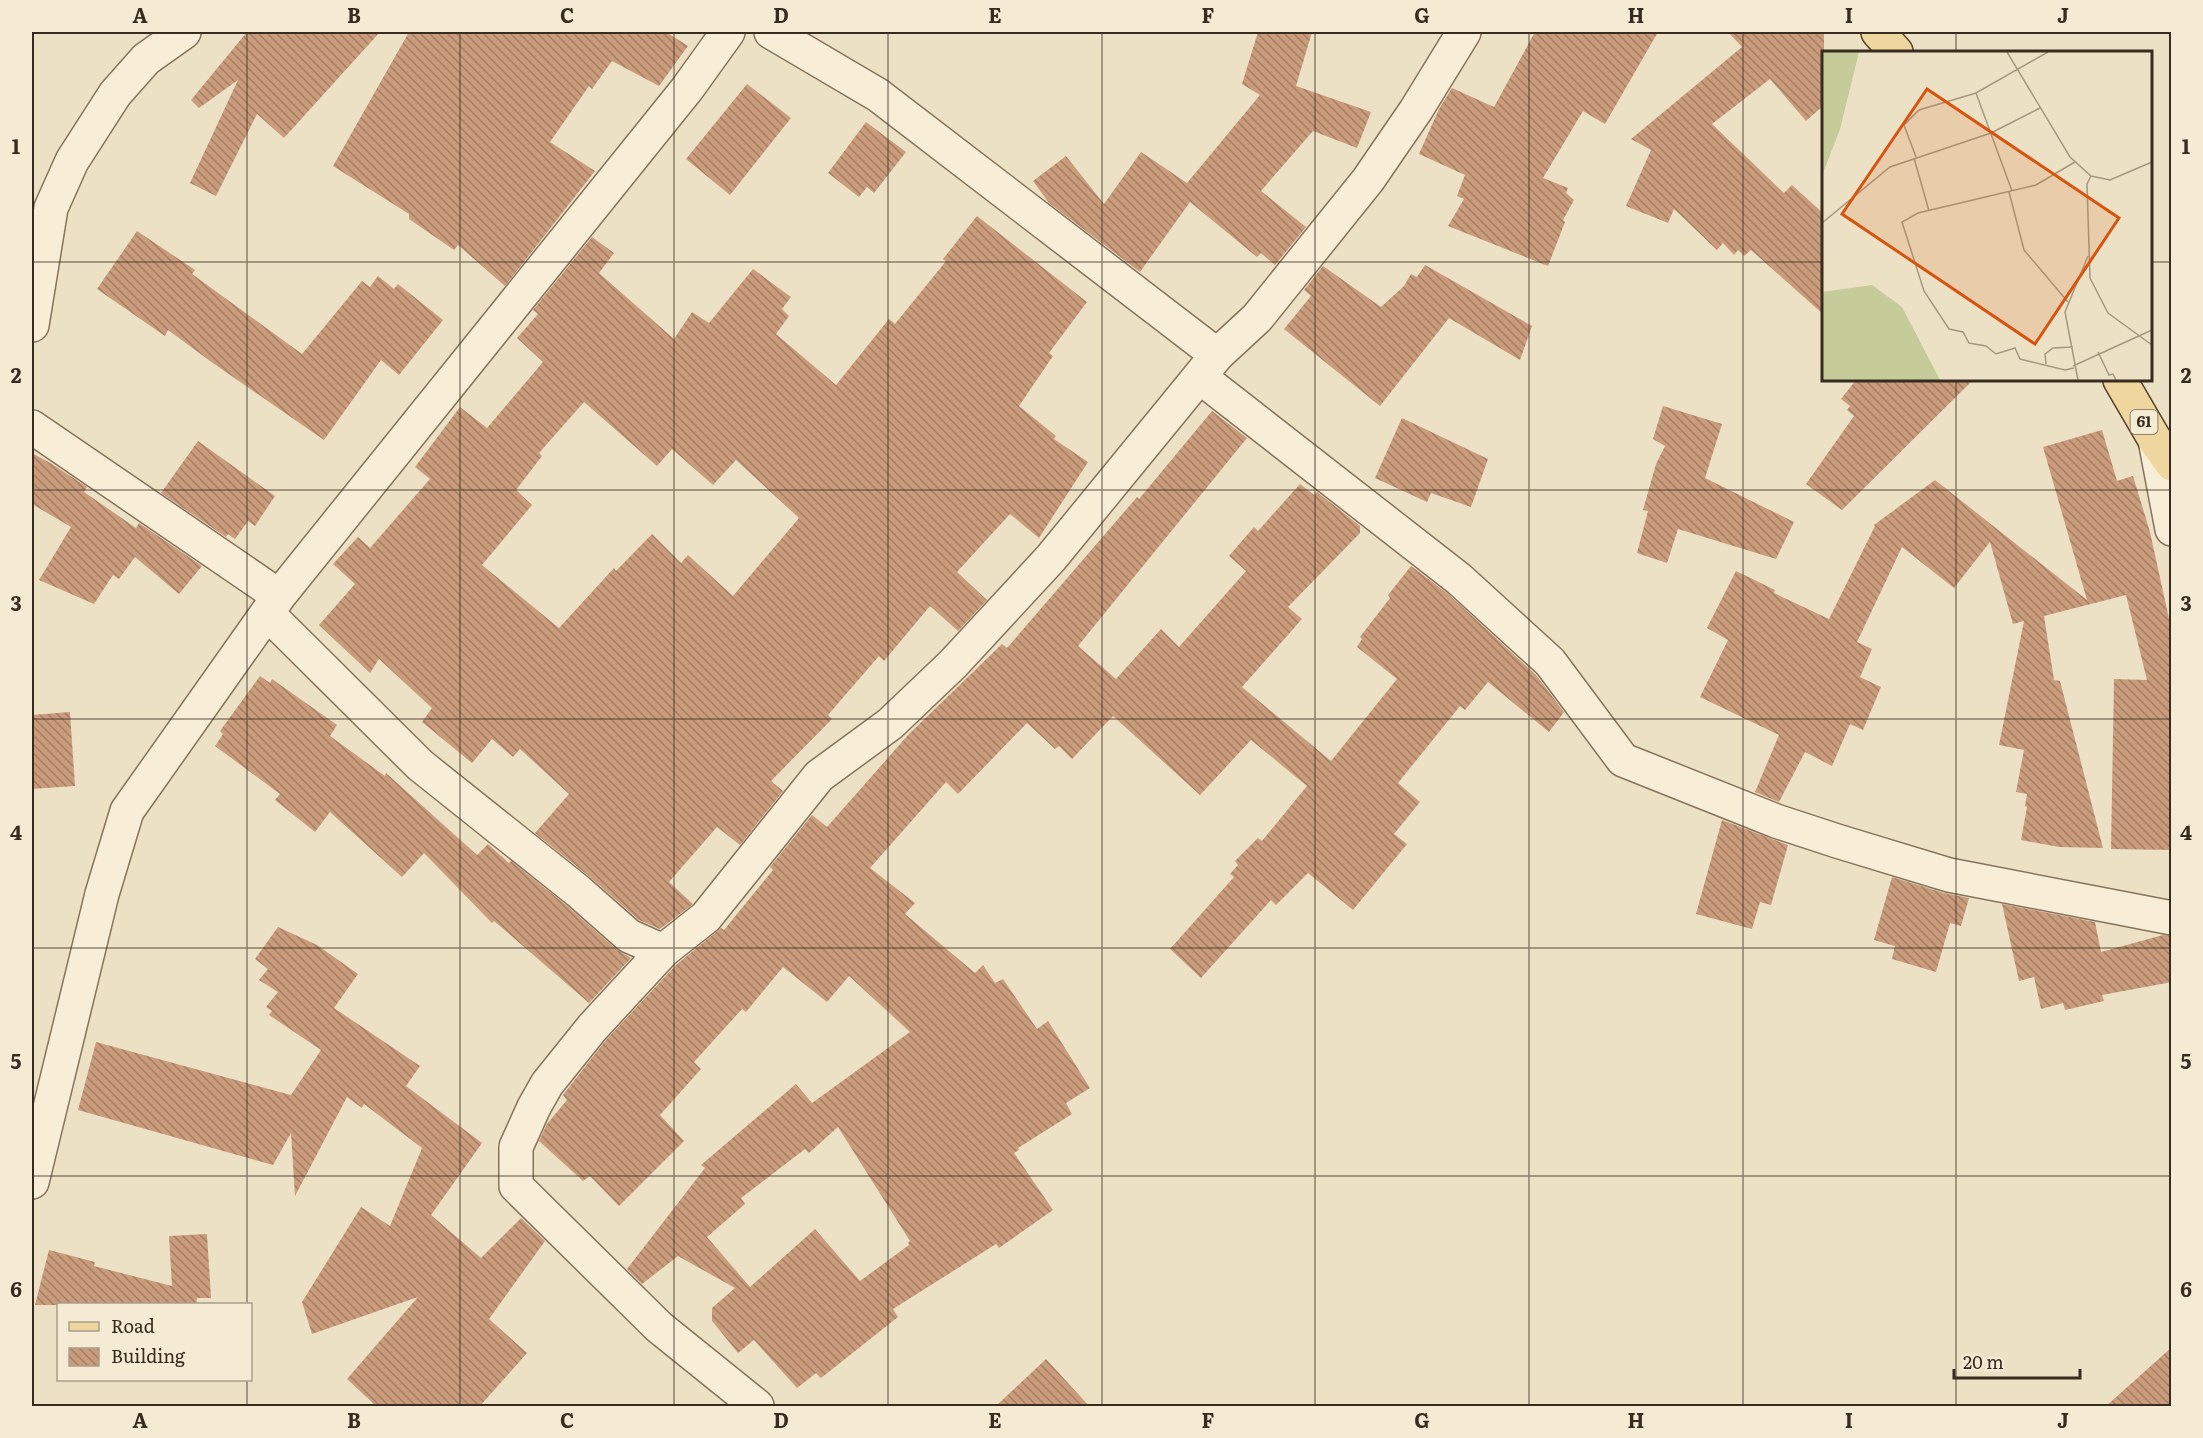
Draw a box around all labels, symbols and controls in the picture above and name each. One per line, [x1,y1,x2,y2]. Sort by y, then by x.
text: A [132,0,148,29]
text: B [347,0,361,29]
text: C [560,0,574,29]
text: D [773,0,789,29]
text: E [988,0,1002,29]
text: F [1202,0,1215,29]
text: G [1414,0,1430,29]
text: H [1628,0,1644,29]
text: I [1845,0,1853,29]
text: J [2057,0,2069,29]
inset map [1822,51,2152,381]
text: 1 [12,130,20,160]
text: 1 [2182,130,2190,160]
text: 2 [11,359,22,389]
text: 2 [2181,359,2192,389]
road number: 61 [2130,410,2158,434]
text: 3 [10,587,22,617]
text: 3 [2180,587,2192,617]
text: 4 [10,816,22,846]
text: 4 [2180,816,2192,846]
text: 5 [11,1045,22,1075]
text: 5 [2181,1045,2192,1075]
text: 6 [10,1273,22,1303]
text: 6 [2180,1273,2192,1303]
legend [57,1303,252,1381]
text: Road [111,1312,155,1339]
text: Building [111,1342,186,1369]
scale bar [1954,1342,2080,1380]
text: 20 m [1963,1348,2004,1375]
text: A [132,1404,148,1434]
text: B [347,1404,361,1434]
text: C [560,1404,574,1434]
text: D [773,1404,789,1434]
text: E [988,1404,1002,1434]
text: F [1202,1404,1215,1434]
text: G [1414,1404,1430,1434]
text: H [1628,1404,1644,1434]
text: I [1845,1404,1853,1434]
text: J [2057,1404,2069,1434]

